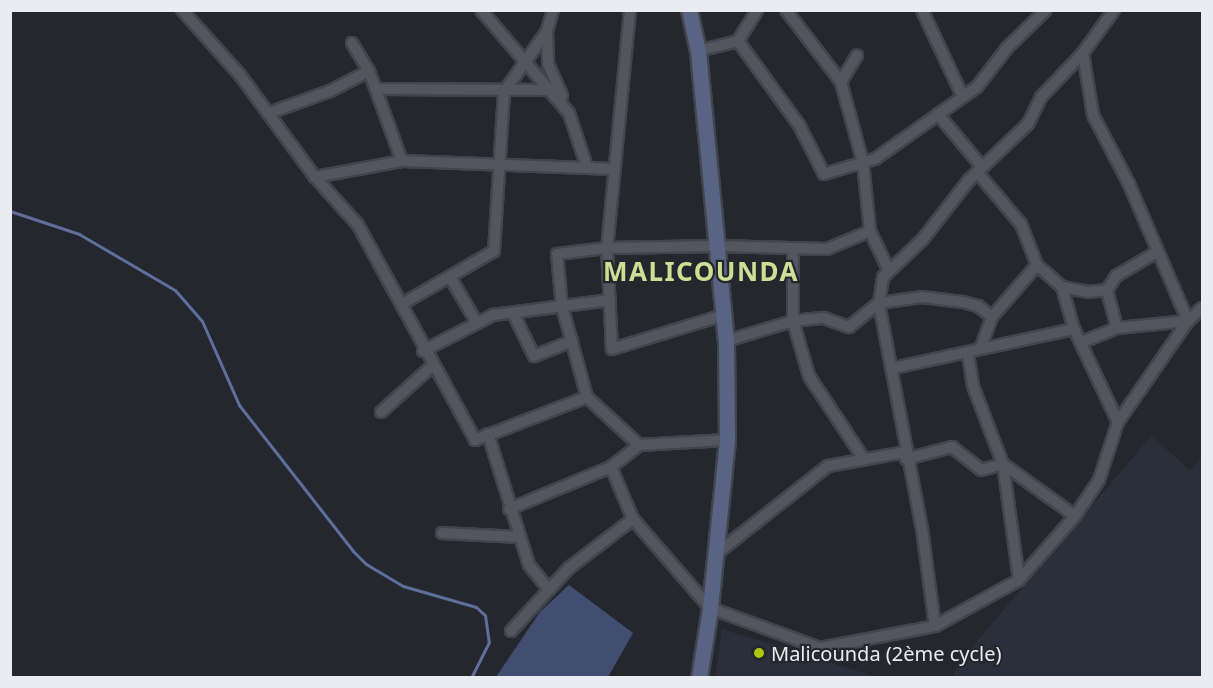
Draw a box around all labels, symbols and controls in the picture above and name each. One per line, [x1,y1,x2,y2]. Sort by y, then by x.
district label: MALICOUNDA [603,256,799,288]
place label: Malicounda (2ème cycle) [771,641,1002,665]
marker: Malicounda (2ème cycle) [752,646,766,660]

